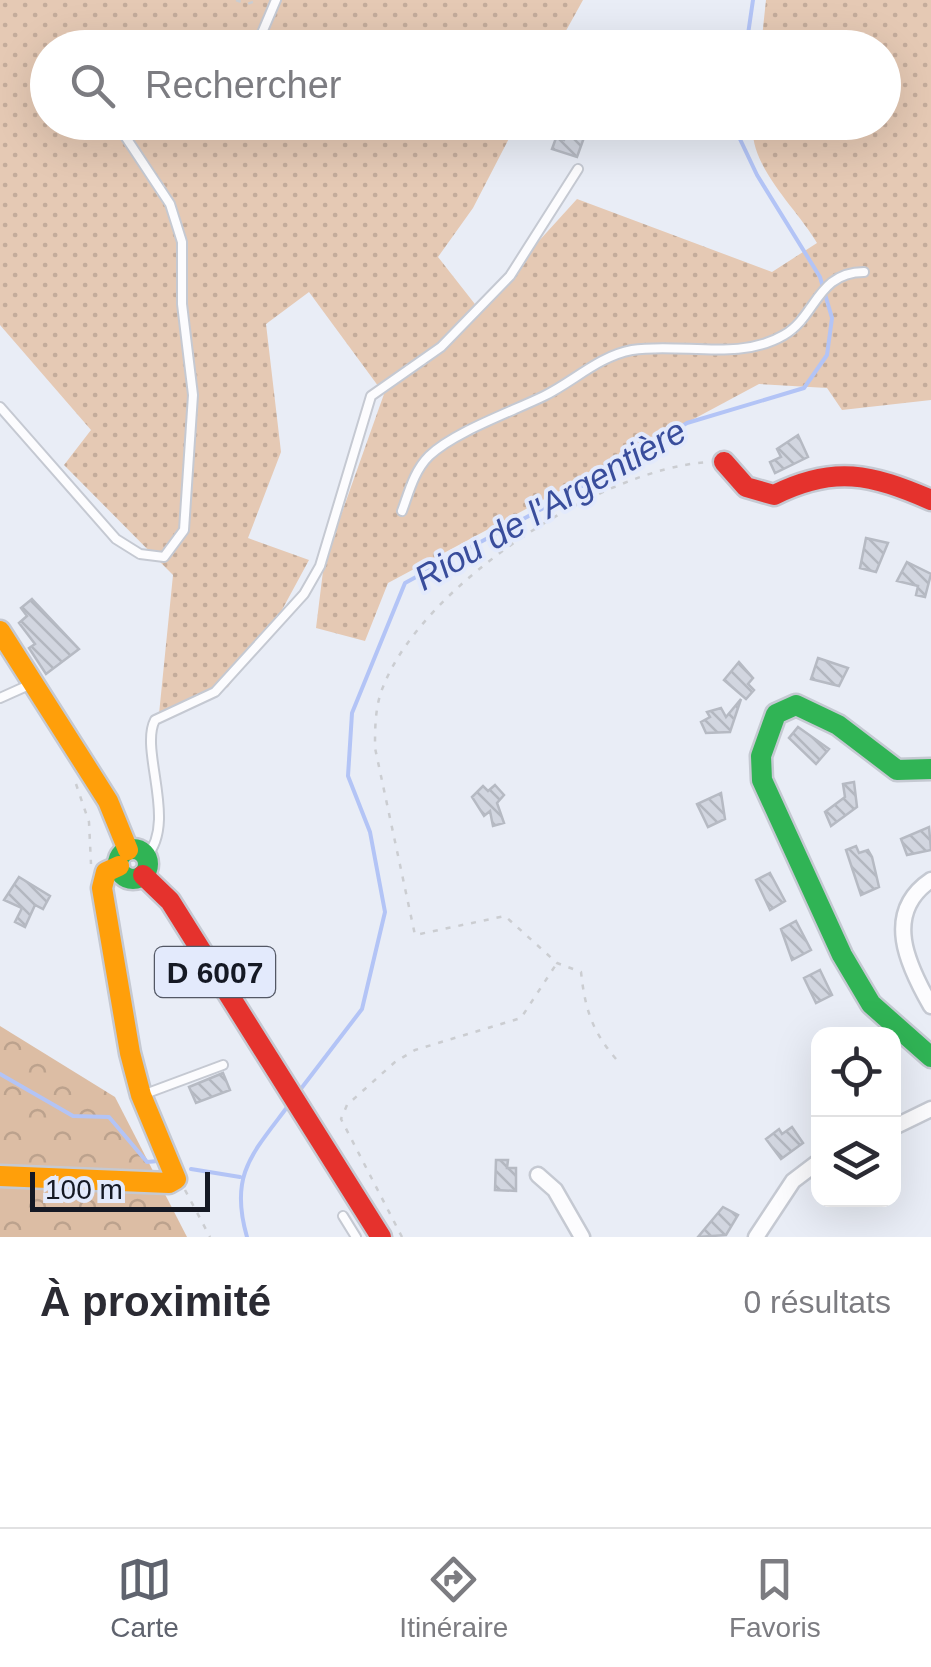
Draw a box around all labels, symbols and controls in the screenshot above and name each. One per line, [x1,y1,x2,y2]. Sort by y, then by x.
search box [30,30,901,140]
icon: search [65,58,120,113]
text: Rechercher [145,64,341,106]
water label: Riou de l'Argentière [408,411,692,597]
road number: D 6007 [155,947,275,997]
map controls [811,1027,901,1207]
button: locate [811,1027,901,1117]
button: layers [811,1117,901,1207]
scale bar [30,1167,210,1212]
text: 100 m [45,1174,123,1205]
text: À proximité [40,1278,271,1325]
text: 0 résultats [743,1284,891,1320]
tab: Carte [110,1552,179,1644]
tab: Itinéraire [399,1552,508,1644]
tab: Favoris [729,1552,821,1644]

